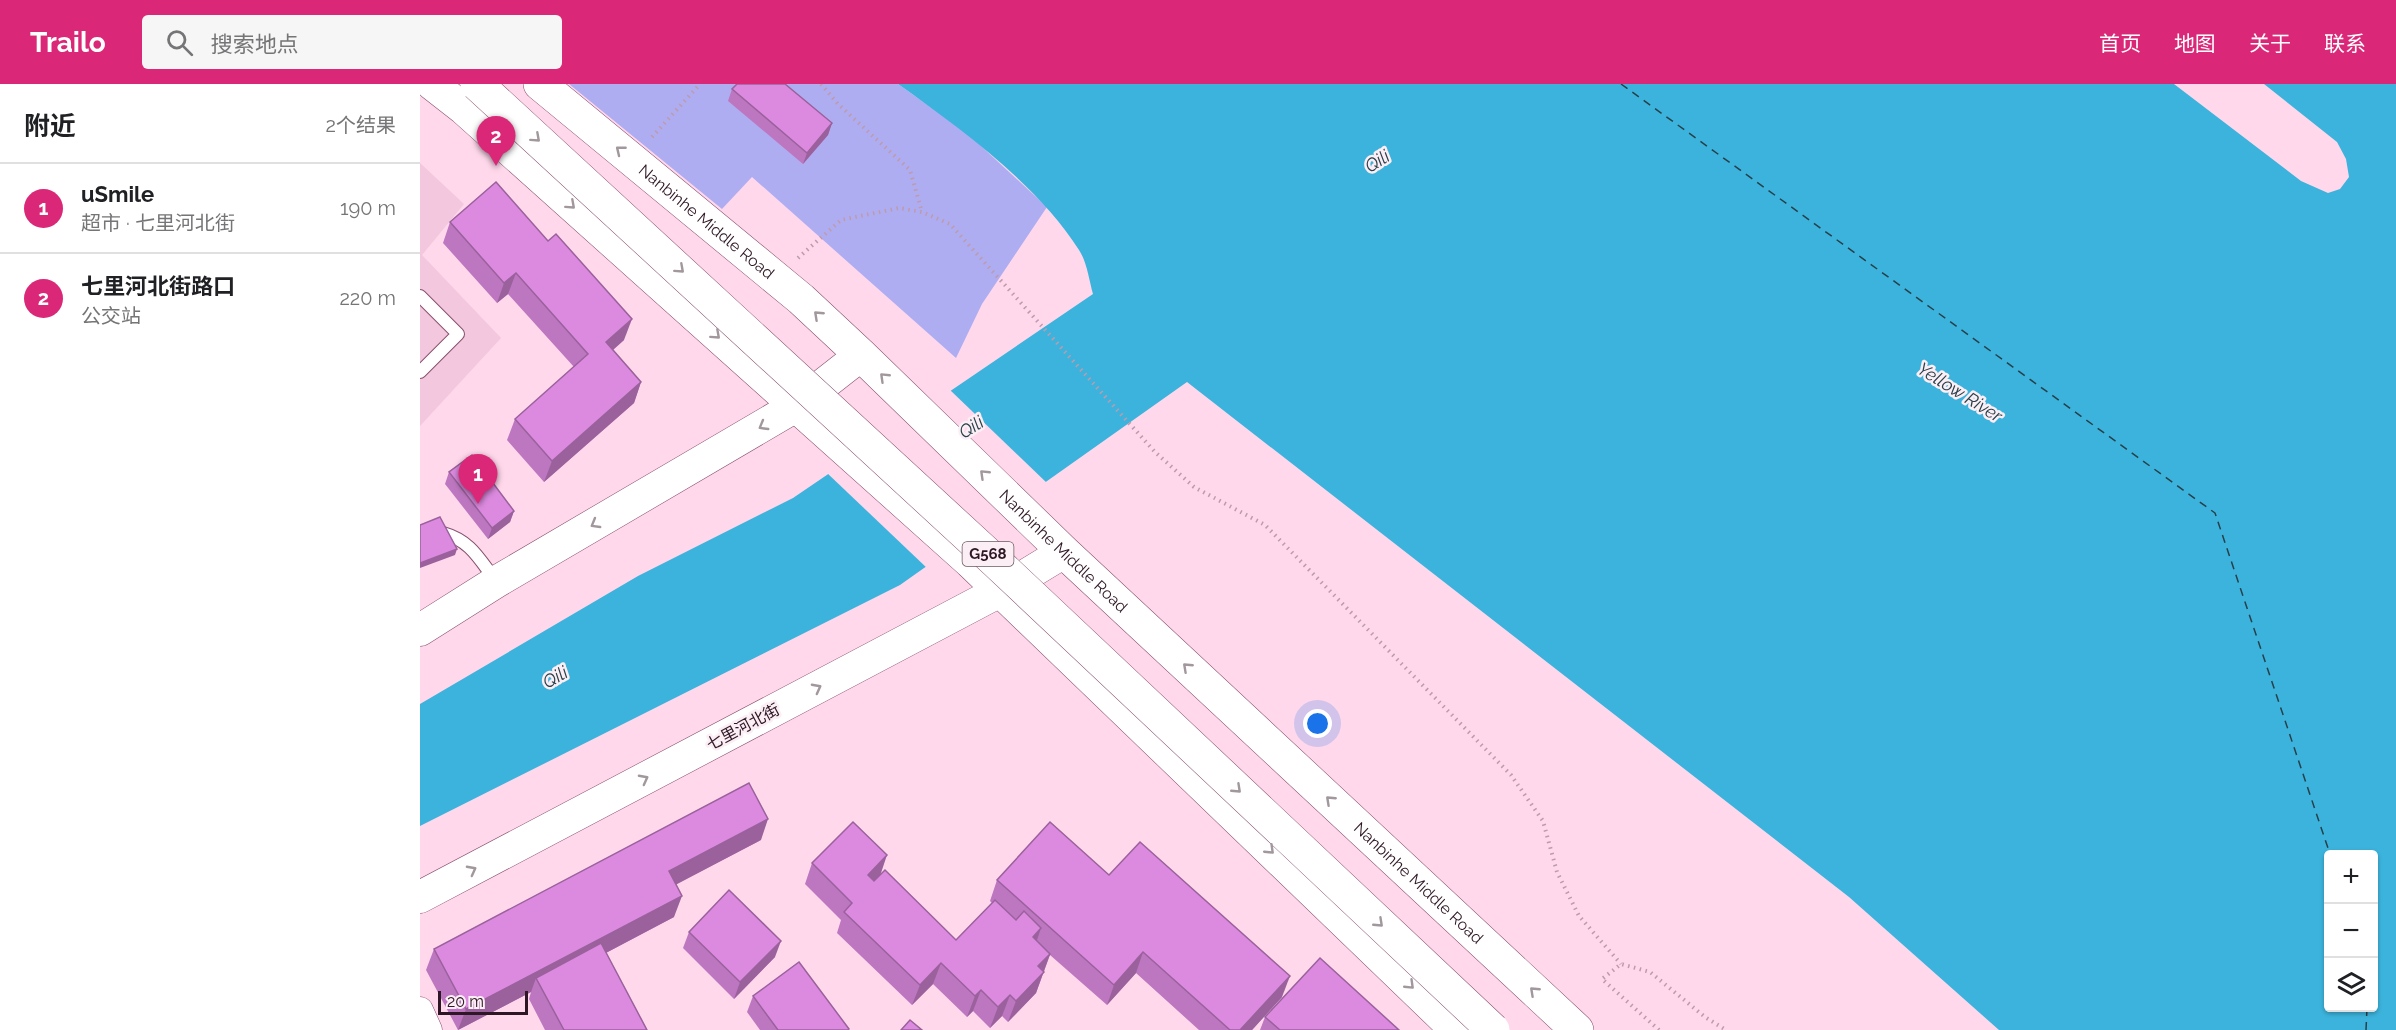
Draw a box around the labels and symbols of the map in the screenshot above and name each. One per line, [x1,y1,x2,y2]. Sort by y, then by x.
pin: 2 [476,116,516,166]
one-way arrow [529,131,540,142]
water label: Qili [1361,145,1394,177]
one-way arrow [616,146,627,157]
street label: Nanbinhe Middle Road [635,160,778,283]
one-way arrow [564,198,575,209]
one-way arrow [673,262,684,273]
one-way arrow [815,311,825,322]
one-way arrow [709,328,720,339]
water label: Yellow River [1914,358,2007,427]
one-way arrow [881,373,891,384]
water label: Qili [955,411,988,443]
one-way arrow [759,418,769,430]
pin: 1 [458,454,498,504]
one-way arrow [980,471,991,482]
street label: Nanbinhe Middle Road [996,485,1132,616]
one-way arrow [591,517,601,529]
road number: G568 [962,542,1014,566]
water label: Qili [539,661,572,692]
one-way arrow [1184,663,1194,674]
one-way arrow [810,684,821,695]
street label: 七里河北街 [703,700,783,754]
your location [1303,709,1332,738]
one-way arrow [638,775,649,786]
one-way arrow [1230,782,1241,793]
one-way arrow [1326,796,1336,807]
street label: Nanbinhe Middle Road [1350,818,1487,947]
one-way arrow [1263,843,1273,854]
one-way arrow [465,866,476,877]
one-way arrow [1372,915,1383,926]
one-way arrow [1403,978,1414,989]
one-way arrow [1530,987,1541,998]
scale bar [438,988,528,1016]

